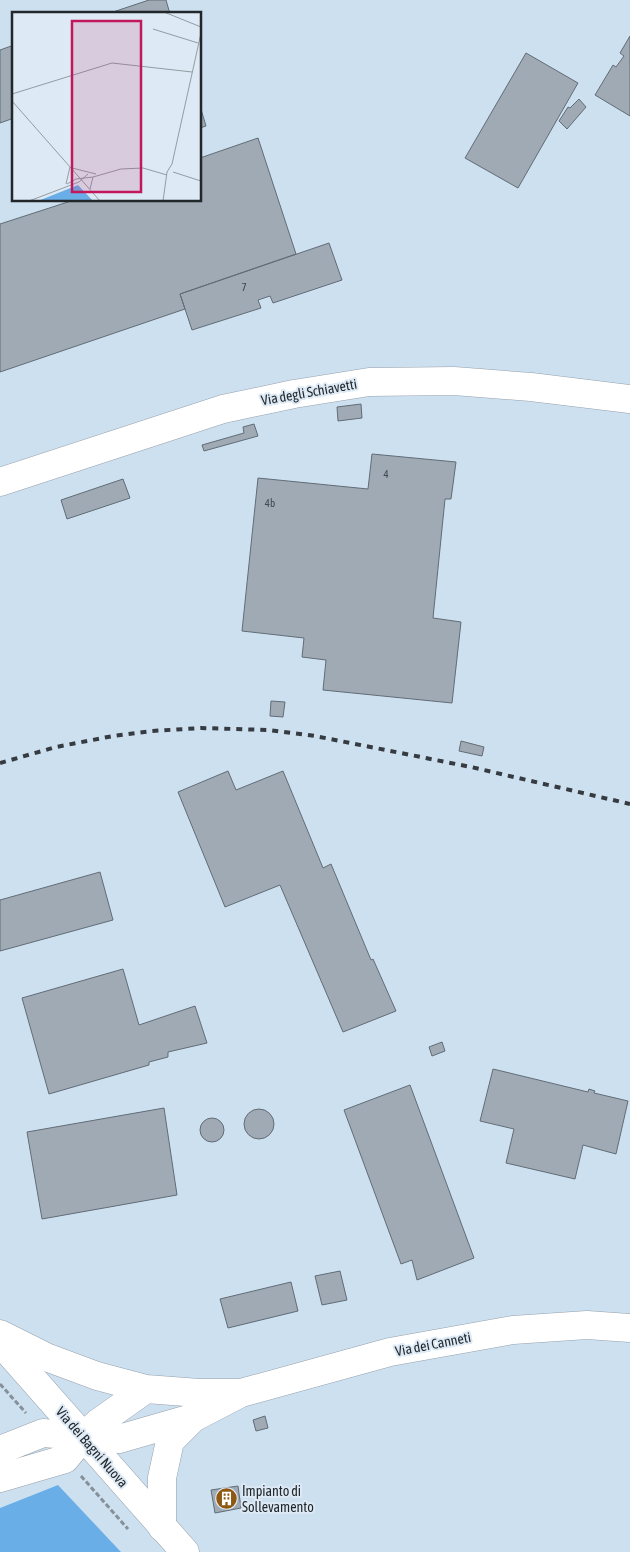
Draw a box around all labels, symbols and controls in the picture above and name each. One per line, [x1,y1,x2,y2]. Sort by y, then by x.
inset map [12,12,201,201]
house number: 7 [241,281,247,293]
street label: Via degli Schiavetti [260,376,358,408]
house number: 4 [383,468,389,480]
house number: 4b [265,497,275,509]
street label: Via dei Canneti [394,1329,472,1359]
street label: Via dei Bagni Nuova [53,1404,131,1490]
place label: Impianto di Sollevamento [242,1483,314,1515]
building icon: Impianto di Sollevamento [214,1487,238,1511]

